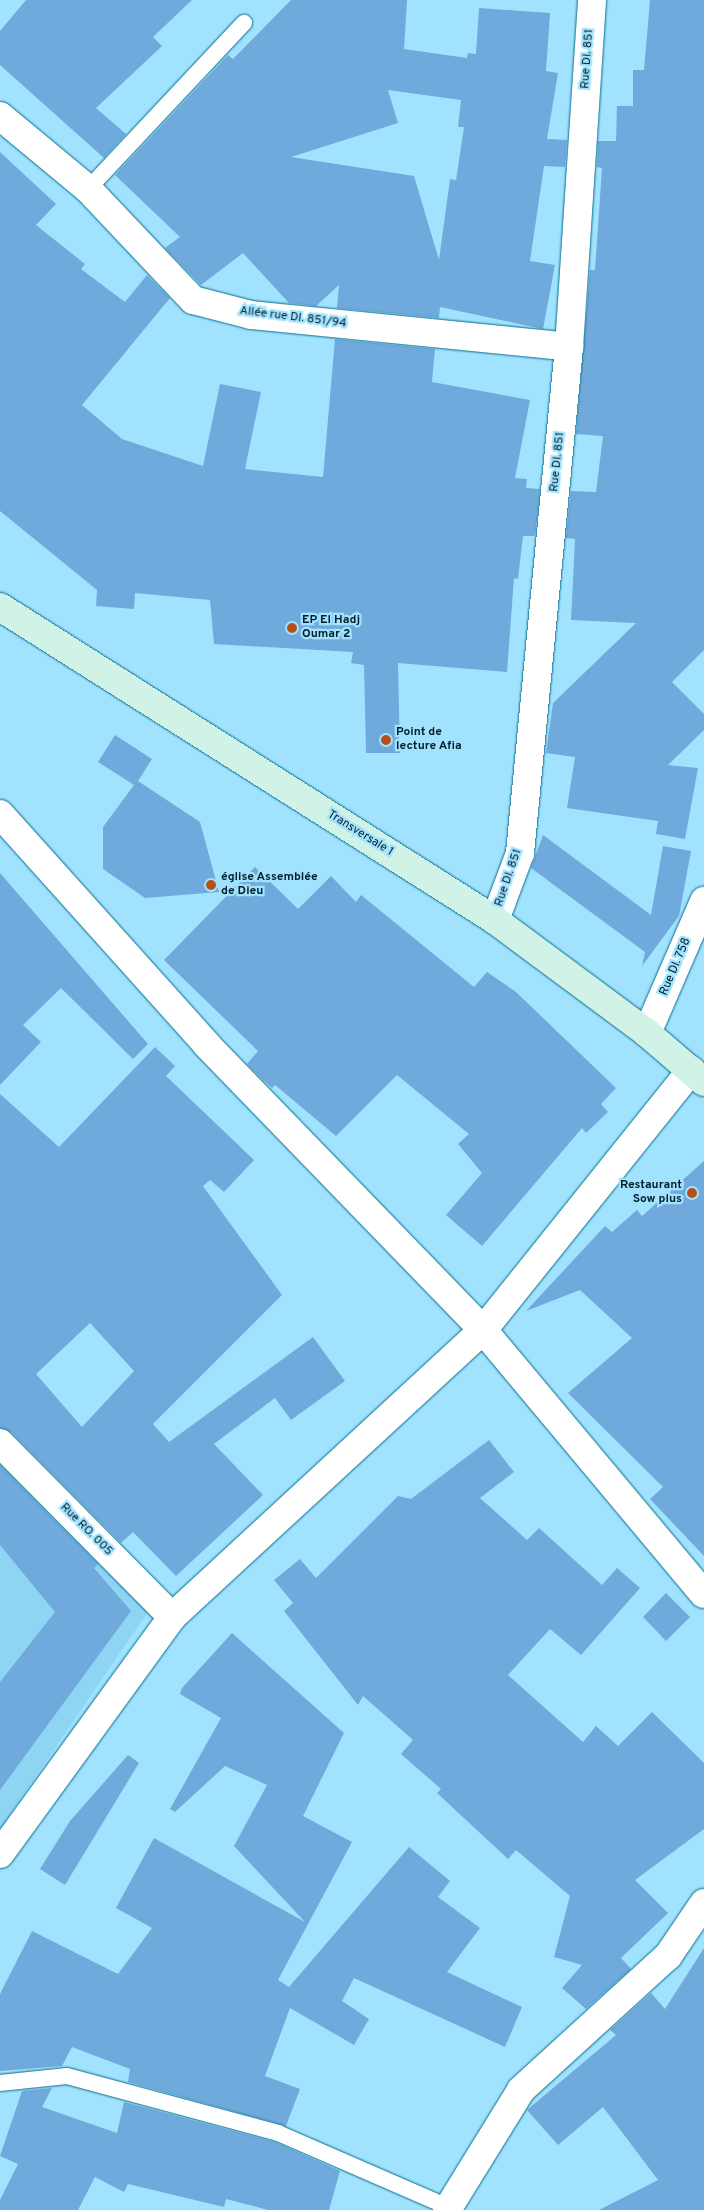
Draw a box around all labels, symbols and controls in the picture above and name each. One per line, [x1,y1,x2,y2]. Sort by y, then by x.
street label: Rue DI. 851 [579,29,597,89]
street label: Allée rue DI. 851/94 [239,304,347,332]
street label: Rue DI. 851 [548,431,568,493]
place label: EP El Hadj Oumar 2 [302,614,360,642]
marker: EP El Hadj Oumar 2 [286,622,298,634]
place label: Point de lecture Afia [396,726,462,754]
marker: Point de lecture Afia [380,734,392,746]
street label: Transversale 1 [324,808,396,860]
street label: Rue DI. 851 [492,847,526,909]
place label: église Assemblée de Dieu [221,871,318,899]
marker: église Assemblée de Dieu [205,879,217,891]
street label: Rue DI. 758 [657,936,695,998]
place label: Restaurant Sow plus [620,1179,682,1207]
marker: Restaurant Sow plus [686,1187,698,1199]
street label: Rue RO. 005 [57,1501,115,1559]

